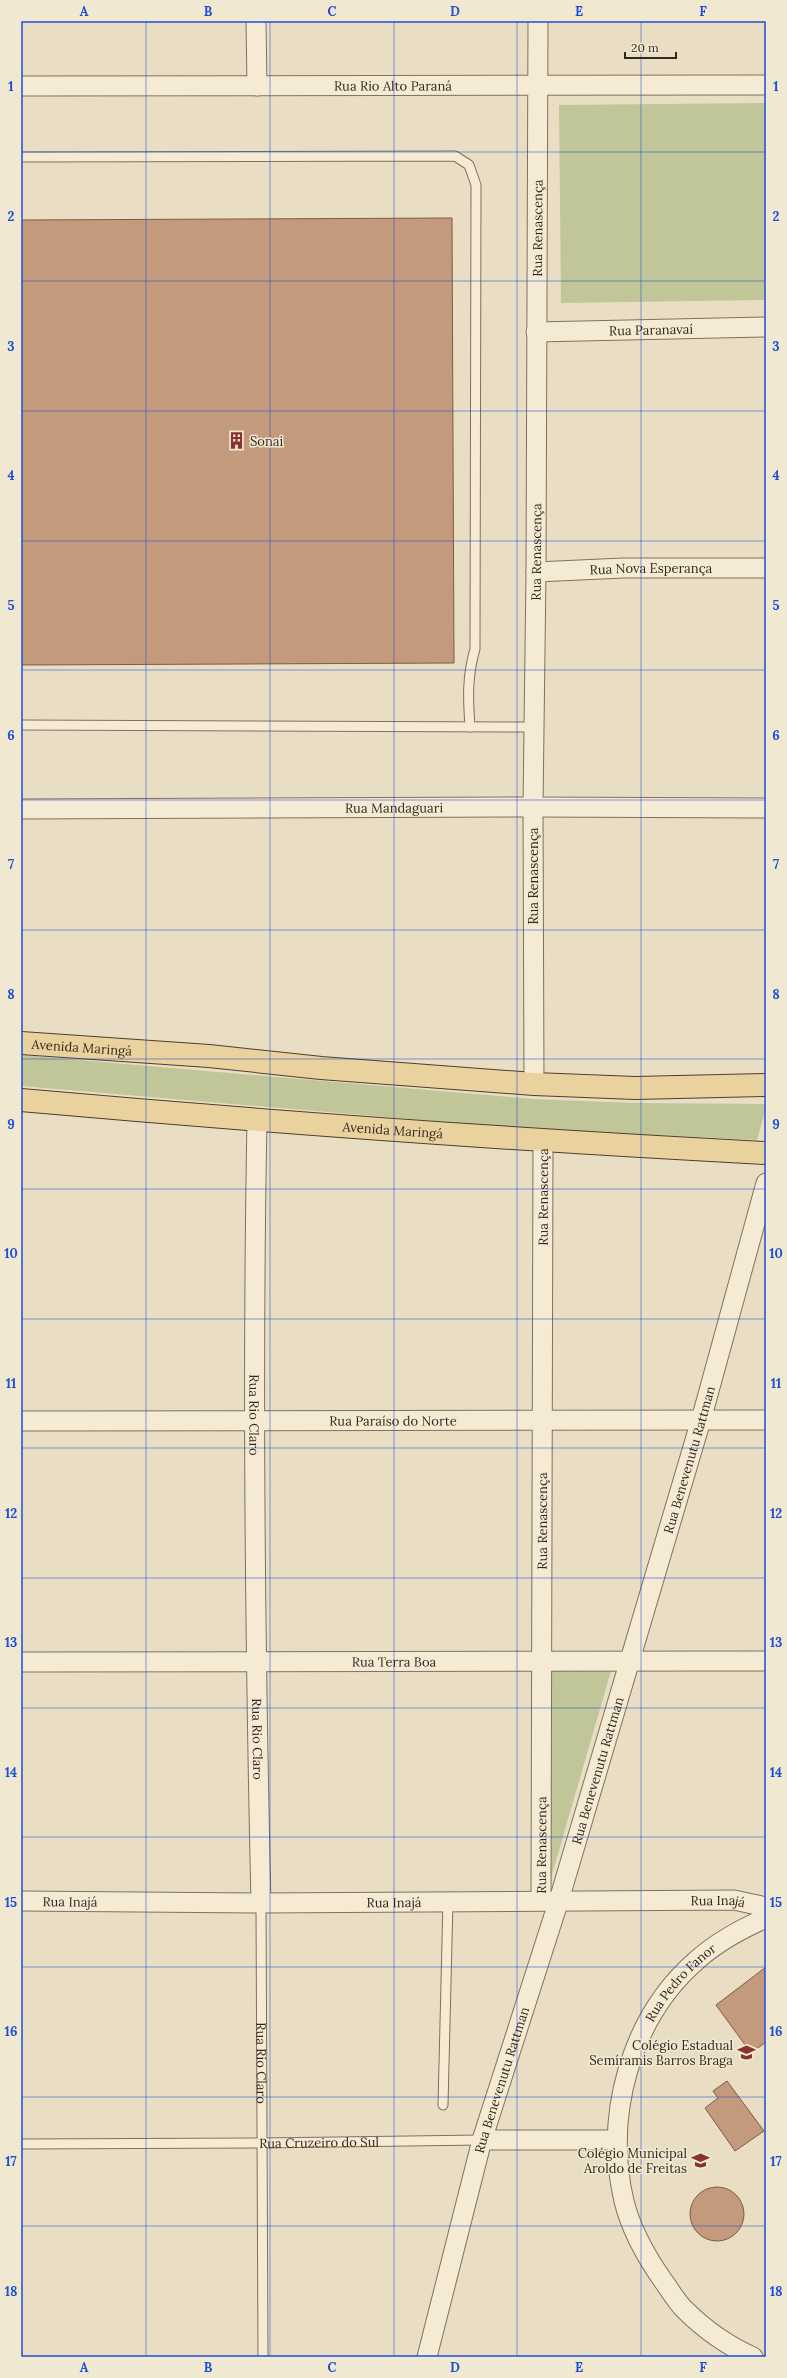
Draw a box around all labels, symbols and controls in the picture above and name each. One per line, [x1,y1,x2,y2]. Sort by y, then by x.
text: A [80,3,89,20]
text: B [204,3,213,20]
text: C [328,3,337,20]
text: D [450,3,460,20]
text: E [575,3,583,20]
text: F [699,3,707,20]
scale bar [625,34,676,60]
text: 20 m [631,40,659,55]
street label: Rua Rio Alto Paraná [334,77,452,94]
text: 1 [8,78,14,95]
text: 1 [773,78,779,95]
street label: Rua Renascença [529,179,546,277]
text: 2 [8,208,15,225]
text: 2 [773,208,780,225]
street label: Rua Paranavaí [609,320,694,339]
text: 3 [7,338,15,355]
text: 3 [772,338,780,355]
building icon: Sonai [227,431,247,451]
place label: Sonai [250,433,284,450]
text: 4 [7,467,15,484]
text: 4 [772,467,780,484]
street label: Rua Renascença [527,503,545,601]
street label: Rua Nova Esperança [589,559,713,578]
text: 5 [7,597,15,614]
text: 5 [772,597,780,614]
text: 6 [7,727,15,744]
text: 6 [772,727,780,744]
street label: Rua Mandaguari [345,799,443,816]
street label: Rua Renascença [525,827,542,925]
text: 7 [8,856,14,873]
text: 7 [773,856,779,873]
text: 8 [7,986,15,1003]
text: 8 [772,986,780,1003]
street label: Avenida Maringá [30,1035,133,1059]
text: 9 [7,1116,15,1133]
text: 9 [772,1116,780,1133]
street label: Avenida Maringá [341,1118,444,1142]
street label: Rua Renascença [534,1148,551,1246]
text: 10 [4,1245,18,1262]
text: 10 [769,1245,783,1262]
street label: Rua Rio Claro [246,1374,263,1456]
text: 11 [6,1375,16,1392]
text: 11 [771,1375,781,1392]
street label: Rua Benevenutu Rattman [659,1384,718,1535]
street label: Rua Paraíso do Norte [329,1412,457,1429]
street label: Rua Renascença [533,1472,551,1570]
text: 12 [5,1505,17,1522]
text: 12 [770,1505,782,1522]
text: 13 [5,1634,17,1651]
text: 13 [770,1634,782,1651]
street label: Rua Terra Boa [352,1653,437,1670]
street label: Rua Benevenutu Rattman [567,1695,627,1846]
street label: Rua Rio Claro [248,1698,267,1780]
text: 14 [5,1764,17,1781]
text: 14 [770,1764,782,1781]
street label: Rua Renascença [533,1796,550,1894]
street label: Rua Inajá [690,1891,747,1911]
street label: Rua Inajá [42,1893,98,1910]
street label: Rua Inajá [366,1893,422,1911]
text: 15 [5,1894,17,1911]
text: 15 [770,1894,782,1911]
street label: Rua Pedro Fanor [641,1939,719,2025]
street label: Rua Benevenutu Rattman [471,2004,533,2155]
street label: Rua Rio Claro [253,2022,270,2104]
text: 16 [5,2023,17,2040]
text: 16 [770,2023,782,2040]
place label: Colégio Estadual Semíramis Barros Braga [589,2037,733,2069]
school or university icon: Colégio Estadual Semíramis Barros Braga [736,2042,756,2062]
street label: Rua Cruzeiro do Sul [259,2133,379,2152]
place label: Colégio Municipal Aroldo de Freitas [578,2145,687,2177]
school or university icon: Colégio Municipal Aroldo de Freitas [690,2150,710,2170]
text: 17 [5,2153,17,2170]
text: 17 [770,2153,782,2170]
text: 18 [5,2283,17,2300]
text: 18 [770,2283,782,2300]
text: A [80,2359,89,2376]
text: B [204,2359,213,2376]
text: C [328,2359,337,2376]
text: D [450,2359,460,2376]
text: E [575,2359,583,2376]
text: F [699,2359,707,2376]

